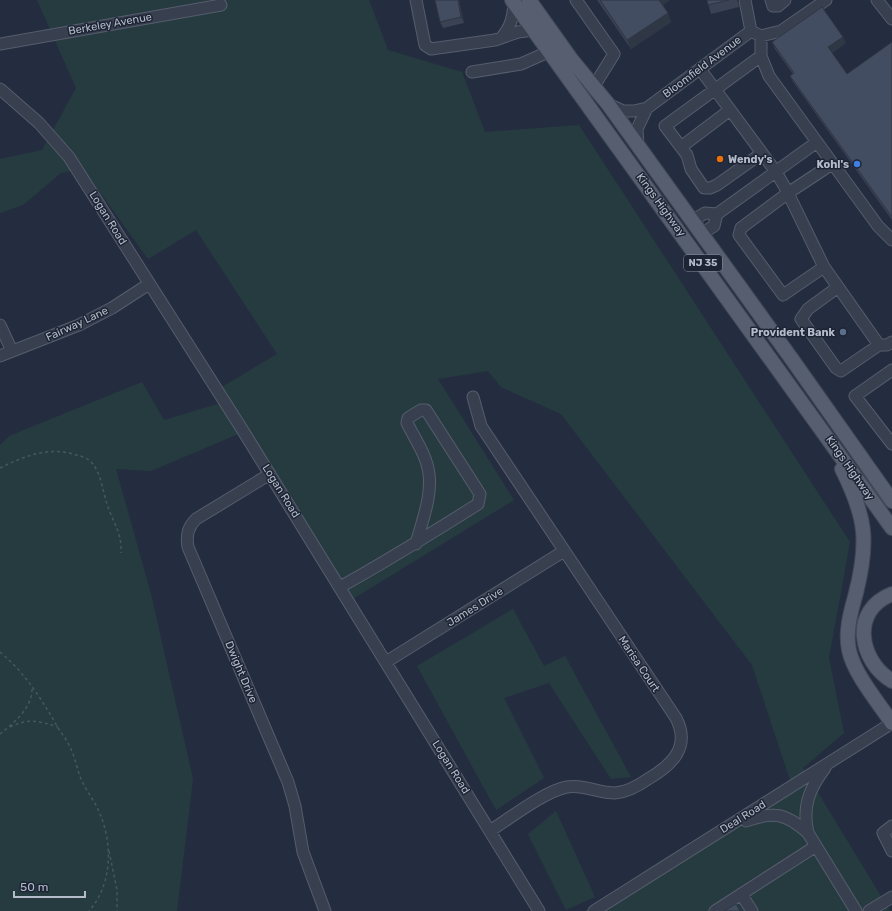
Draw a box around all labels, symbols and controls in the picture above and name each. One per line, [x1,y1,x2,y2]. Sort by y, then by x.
street label: Berkeley Avenue [67,10,153,38]
street label: Bloomfield Avenue [660,33,744,101]
place label: Wendy's [728,153,773,166]
marker: Wendy's [715,154,725,164]
place label: Kohl's [816,158,849,171]
marker: Kohl's [852,159,862,169]
street label: Kings Highway [634,171,688,239]
street label: Logan Road [86,189,130,247]
road number: NJ 35 [684,255,722,271]
street label: Fairway Lane [44,304,110,344]
place label: Provident Bank [751,326,836,339]
marker: Provident Bank [838,327,848,337]
street label: Kings Highway [823,433,877,503]
street label: Logan Road [259,462,303,520]
street label: James Drive [445,585,505,629]
street label: Marisa Court [615,634,663,695]
street label: Dwight Drive [222,639,260,705]
street label: Logan Road [429,738,473,796]
street label: Deal Road [718,798,768,836]
scale bar [14,873,85,899]
text: 50 m [20,880,48,894]

